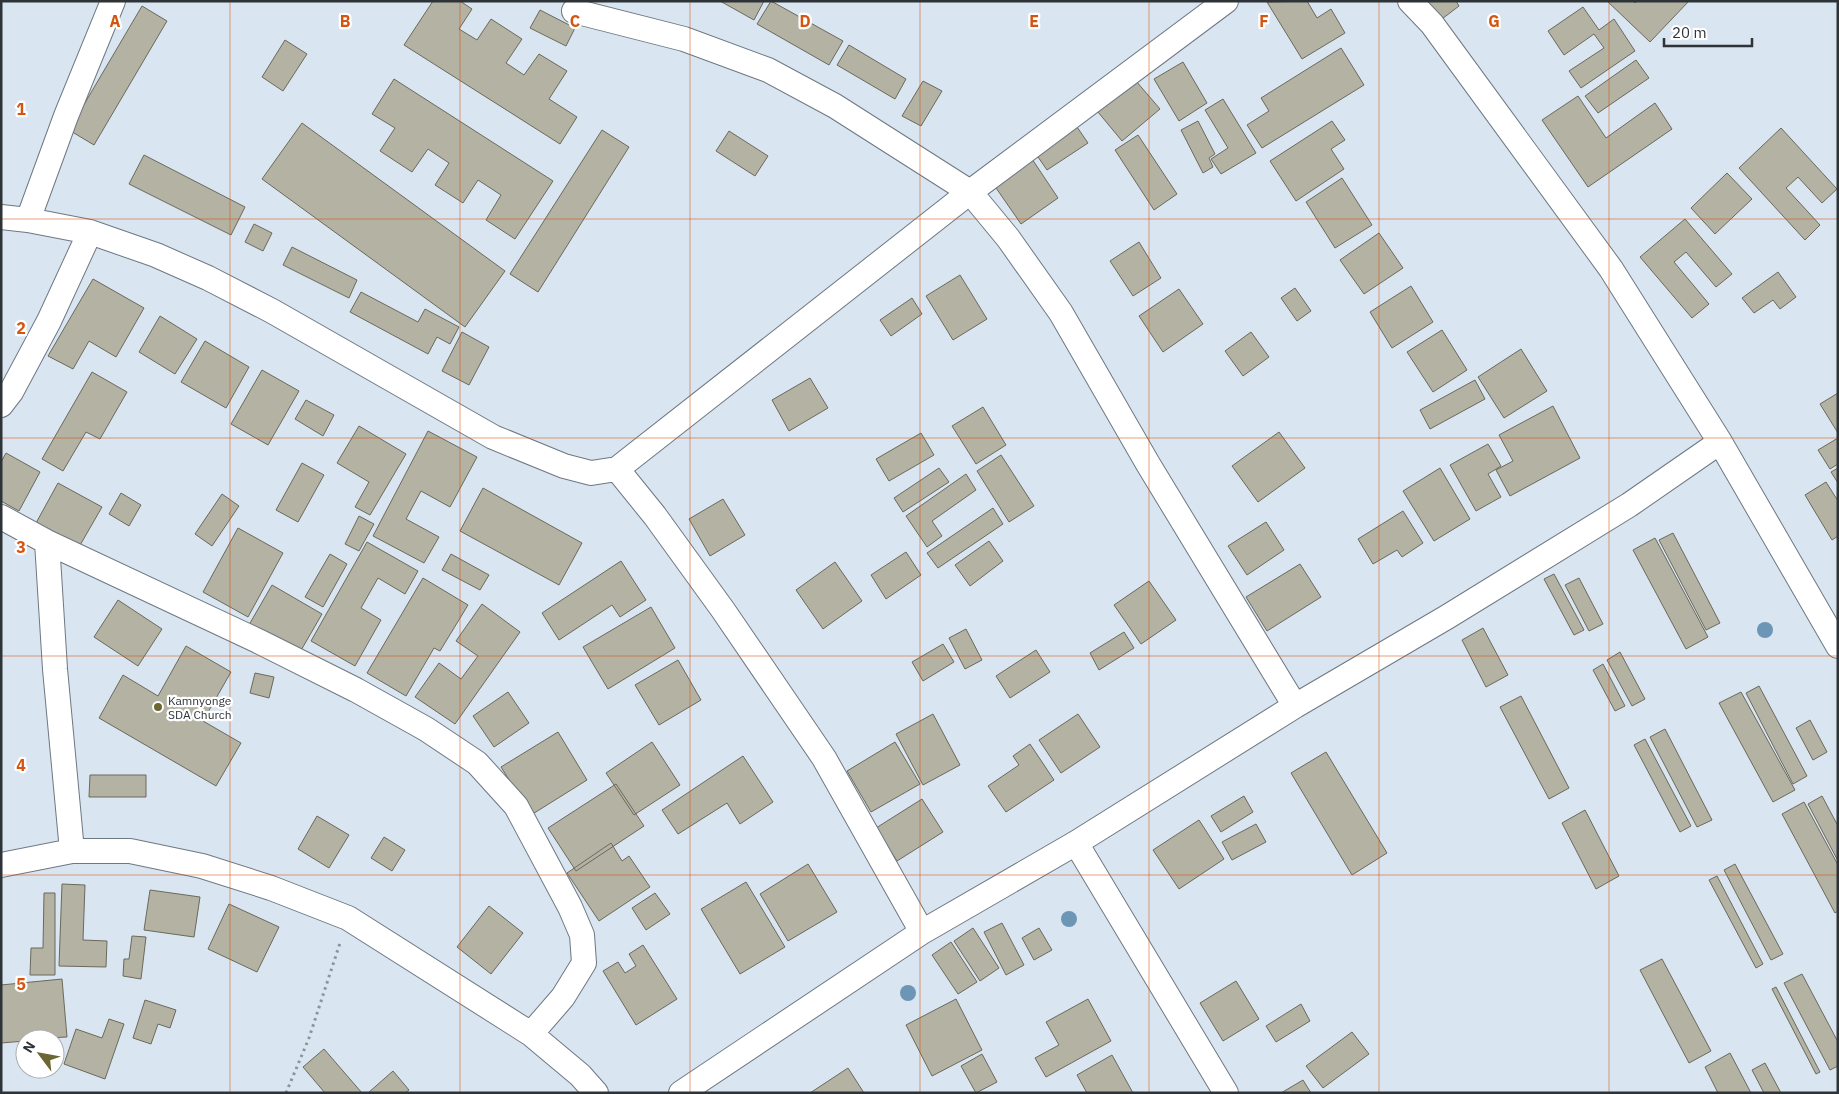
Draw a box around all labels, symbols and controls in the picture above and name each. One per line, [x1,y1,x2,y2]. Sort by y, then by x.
text: A [110,11,121,31]
text: B [340,11,351,31]
text: C [570,11,580,31]
text: D [799,11,811,31]
text: E [1029,11,1039,31]
text: F [1259,11,1269,31]
text: G [1488,11,1500,31]
scale bar [1664,15,1752,47]
text: 20 m [1672,23,1707,42]
text: 1 [16,99,26,119]
text: 2 [16,318,26,338]
text: 3 [16,537,26,557]
place label: Kamnyonge SDA Church [168,693,232,722]
marker: Kamnyonge SDA Church [152,701,164,713]
text: 4 [16,755,26,775]
text: 5 [16,974,26,994]
north arrow [15,1029,65,1079]
text: N [19,1038,39,1056]

